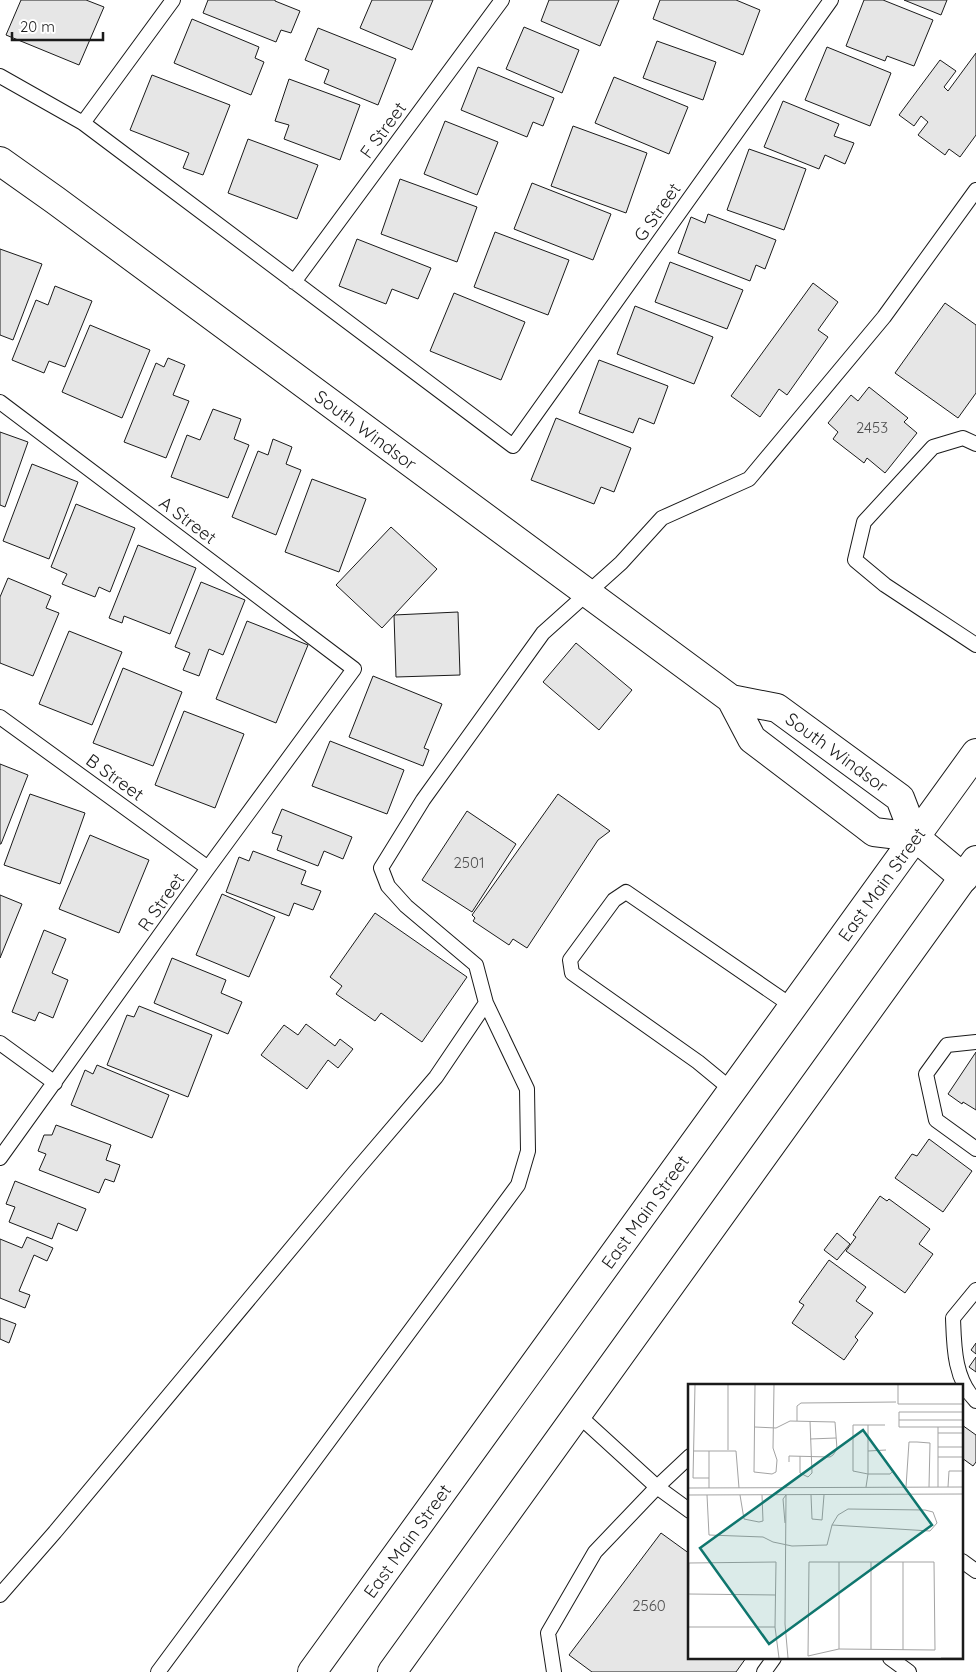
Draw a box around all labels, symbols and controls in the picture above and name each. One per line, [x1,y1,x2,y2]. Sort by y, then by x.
scale bar [12,10,104,42]
text: 20 m [20,17,55,36]
street label: F Street [355,97,411,163]
street label: G Street [628,178,686,246]
street label: South Windsor [310,384,422,475]
house number: 2453 [856,418,888,437]
street label: A Street [155,491,221,549]
street label: South Windsor [781,707,893,797]
street label: B Street [82,748,148,806]
street label: East Main Street [832,823,930,946]
house number: 2501 [454,853,484,872]
street label: R Street [133,868,189,936]
street label: East Main Street [596,1150,693,1273]
inset map [688,1384,964,1660]
street label: East Main Street [358,1479,456,1602]
house number: 2560 [632,1596,666,1615]

